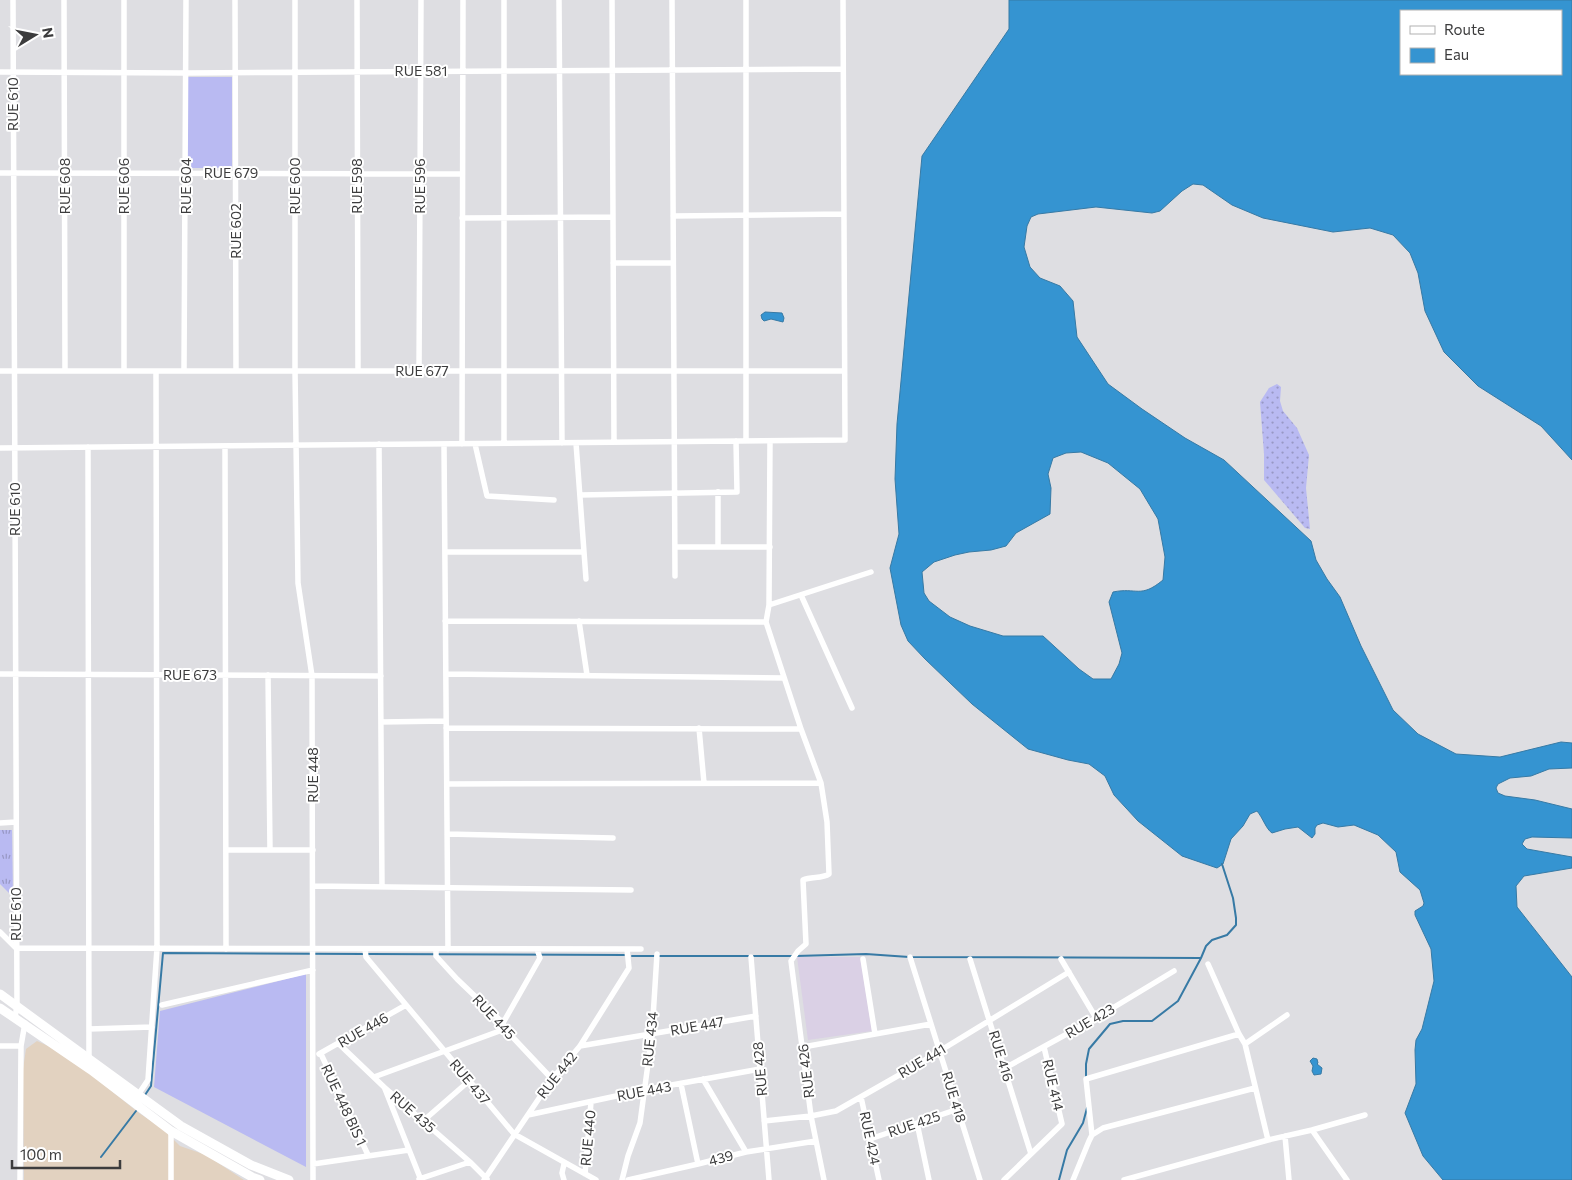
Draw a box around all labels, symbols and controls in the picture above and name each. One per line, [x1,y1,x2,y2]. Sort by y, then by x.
north arrow [10,10,60,60]
legend [1400,10,1562,75]
text: Route [1444,20,1485,38]
text: N [39,26,58,39]
text: Eau [1444,45,1469,63]
street label: RUE 581 [395,62,447,79]
street label: RUE 610 [4,77,21,131]
street label: RUE 604 [177,157,194,214]
street label: RUE 600 [286,157,303,215]
street label: RUE 608 [56,158,73,214]
street label: RUE 606 [115,158,132,214]
street label: RUE 598 [348,158,365,214]
street label: RUE 596 [411,158,428,214]
street label: RUE 679 [204,164,258,181]
street label: RUE 602 [227,203,244,259]
street label: RUE 677 [395,362,449,379]
street label: RUE 610 [6,482,23,536]
street label: RUE 673 [163,666,217,683]
street label: RUE 448 [304,747,321,803]
street label: RUE 610 [7,887,24,941]
street label: RUE 445 [469,991,519,1043]
street label: RUE 423 [1062,1000,1118,1041]
street label: RUE 446 [334,1008,391,1051]
street label: RUE 434 [638,1010,661,1067]
street label: RUE 447 [669,1012,725,1039]
street label: RUE 416 [986,1028,1017,1084]
street label: RUE 441 [895,1040,949,1081]
street label: RUE 428 [749,1041,770,1097]
street label: RUE 426 [794,1043,817,1099]
street label: RUE 442 [533,1048,580,1101]
street label: RUE 437 [447,1056,494,1108]
street label: RUE 414 [1039,1057,1068,1113]
street label: RUE 448 BIS 1 [318,1061,371,1148]
street label: RUE 418 [939,1069,970,1125]
street label: RUE 443 [615,1077,673,1104]
street label: RUE 435 [387,1087,440,1136]
street label: RUE 425 [885,1107,942,1140]
street label: RUE 440 [577,1109,598,1167]
street label: RUE 424 [857,1110,885,1167]
scale bar [12,1138,120,1170]
text: 100 m [20,1145,62,1163]
street label: 439 [707,1146,735,1169]

